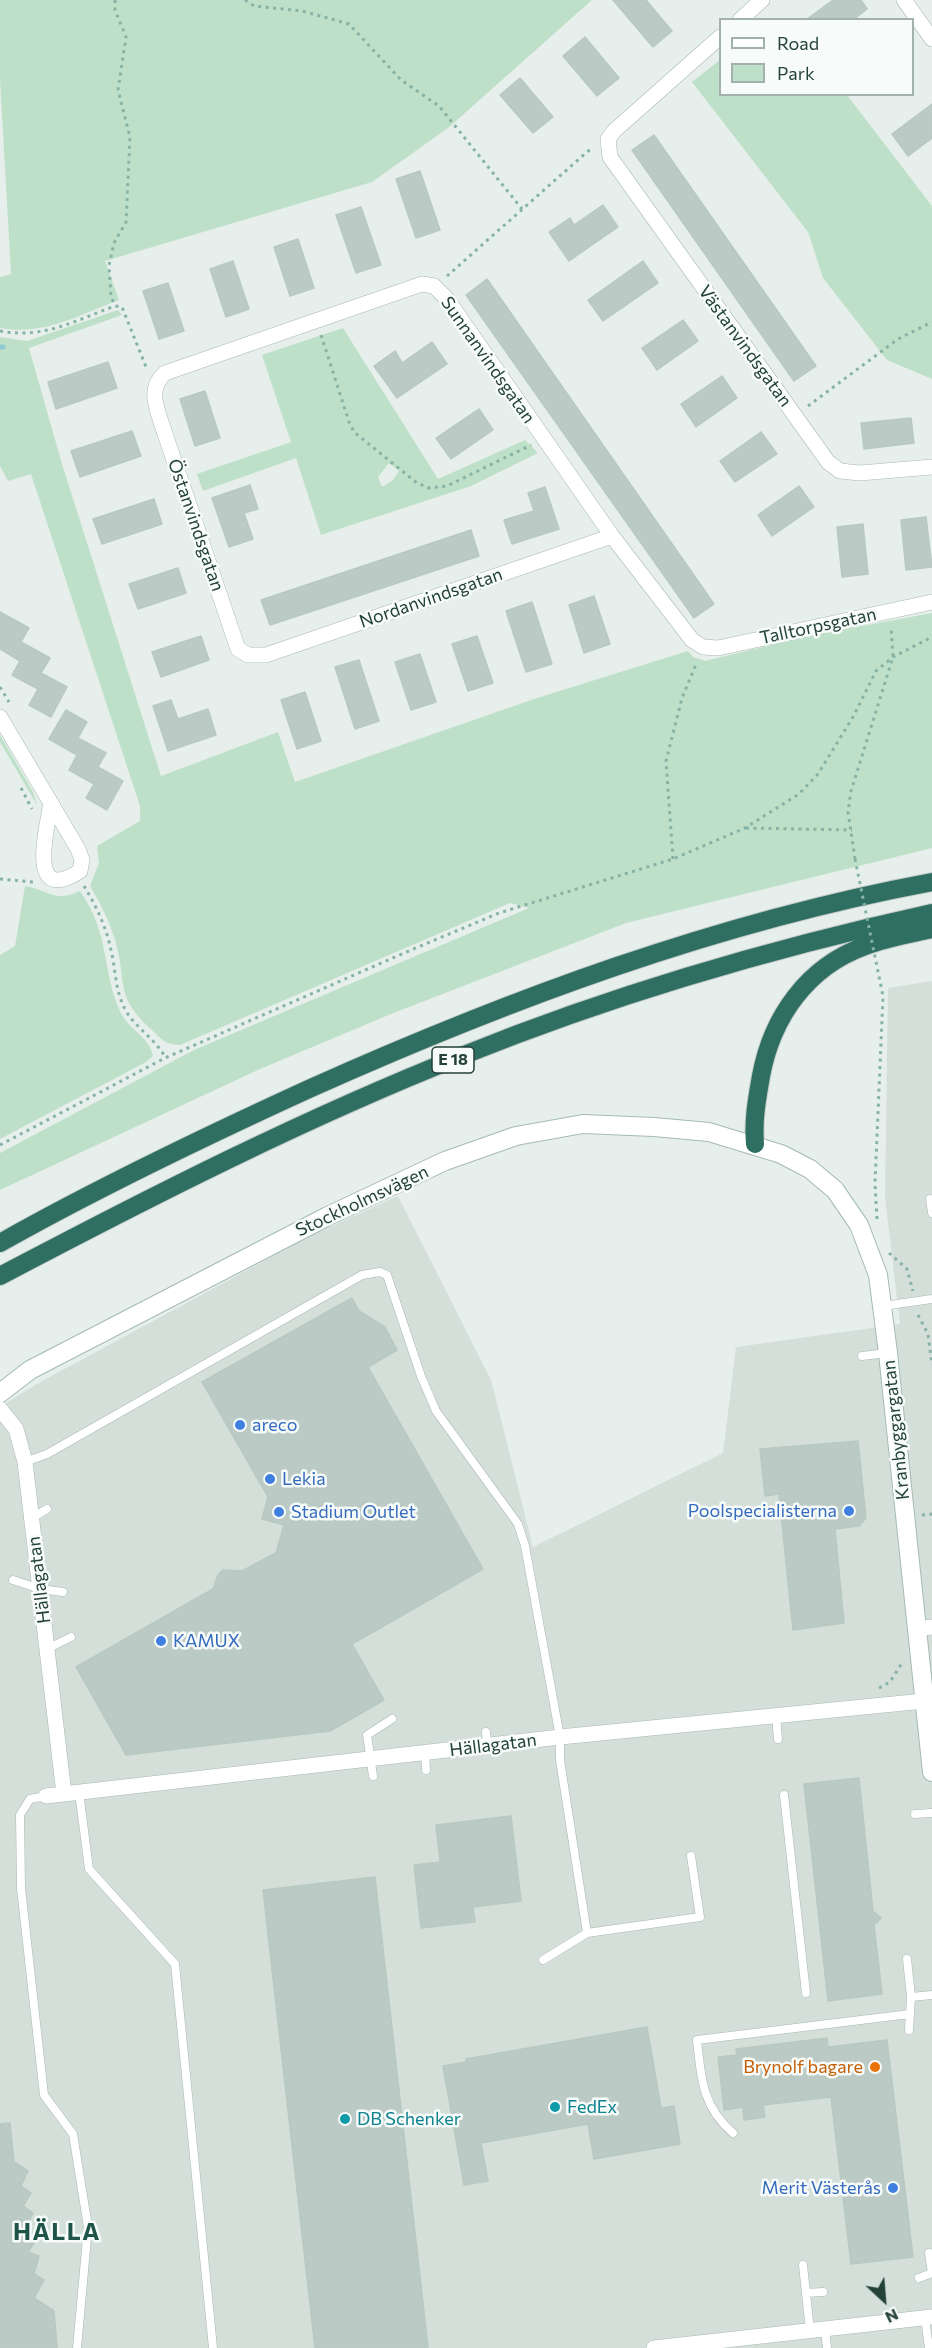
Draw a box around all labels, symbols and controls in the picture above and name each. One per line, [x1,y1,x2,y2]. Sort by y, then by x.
legend [719,18,914,96]
text: Road [777,32,819,54]
text: Park [777,62,815,84]
street label: Västanvindsgatan [694,281,796,411]
street label: Sunnanvindsgatan [436,293,540,427]
street label: Östanvindsgatan [163,456,229,594]
street label: Nordanvindsgatan [357,563,505,633]
street label: Talltorpsgatan [758,603,878,649]
road number: E 18 [432,1047,474,1073]
street label: Stockholmsvägen [292,1161,432,1241]
street label: Kranbyggargatan [878,1359,914,1501]
place label: areco [252,1414,297,1436]
marker: areco [233,1418,247,1432]
place label: Lekia [282,1468,326,1490]
marker: Lekia [263,1472,277,1486]
place label: Poolspecialisterna [688,1500,837,1522]
place label: Stadium Outlet [291,1501,416,1523]
marker: Poolspecialisterna [842,1504,856,1518]
marker: Stadium Outlet [272,1505,286,1519]
street label: Hällagatan [23,1535,55,1625]
place label: KAMUX [173,1630,240,1652]
marker: KAMUX [154,1634,168,1648]
street label: Hällagatan [448,1729,538,1761]
place label: Brynolf bagare [743,2056,863,2078]
marker: Brynolf bagare [868,2060,882,2074]
place label: FedEx [567,2096,617,2118]
marker: FedEx [548,2100,562,2114]
place label: DB Schenker [357,2108,461,2130]
marker: DB Schenker [338,2112,352,2126]
place label: Merit Västerås [761,2177,881,2199]
marker: Merit Västerås [886,2181,900,2195]
district label: HÄLLA [13,2218,101,2246]
north arrow [854,2270,914,2330]
text: N [883,2305,902,2328]

